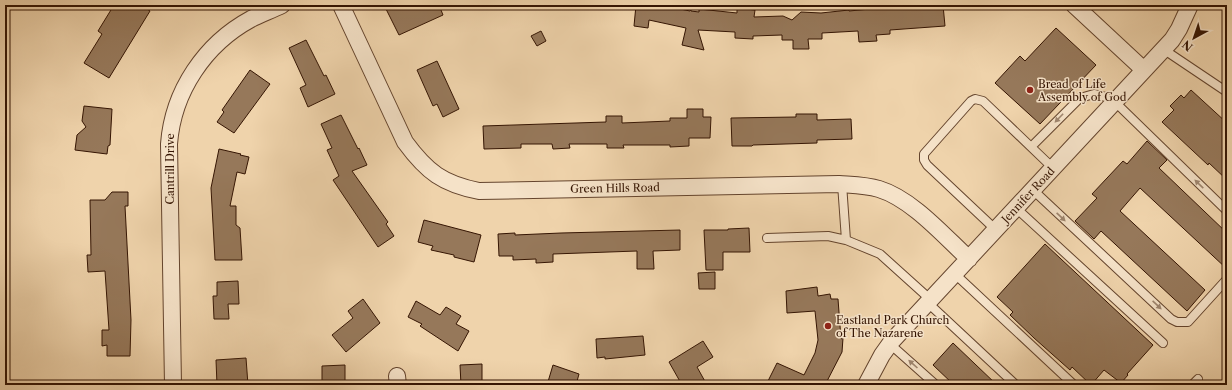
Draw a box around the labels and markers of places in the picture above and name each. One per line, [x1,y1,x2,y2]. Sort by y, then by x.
place label: Bread of Life Assembly of God [1037,77,1127,104]
marker: Bread of Life Assembly of God [1025,85,1035,95]
place label: Eastland Park Church of The Nazarene [836,313,950,340]
marker: Eastland Park Church of The Nazarene [823,321,833,331]

